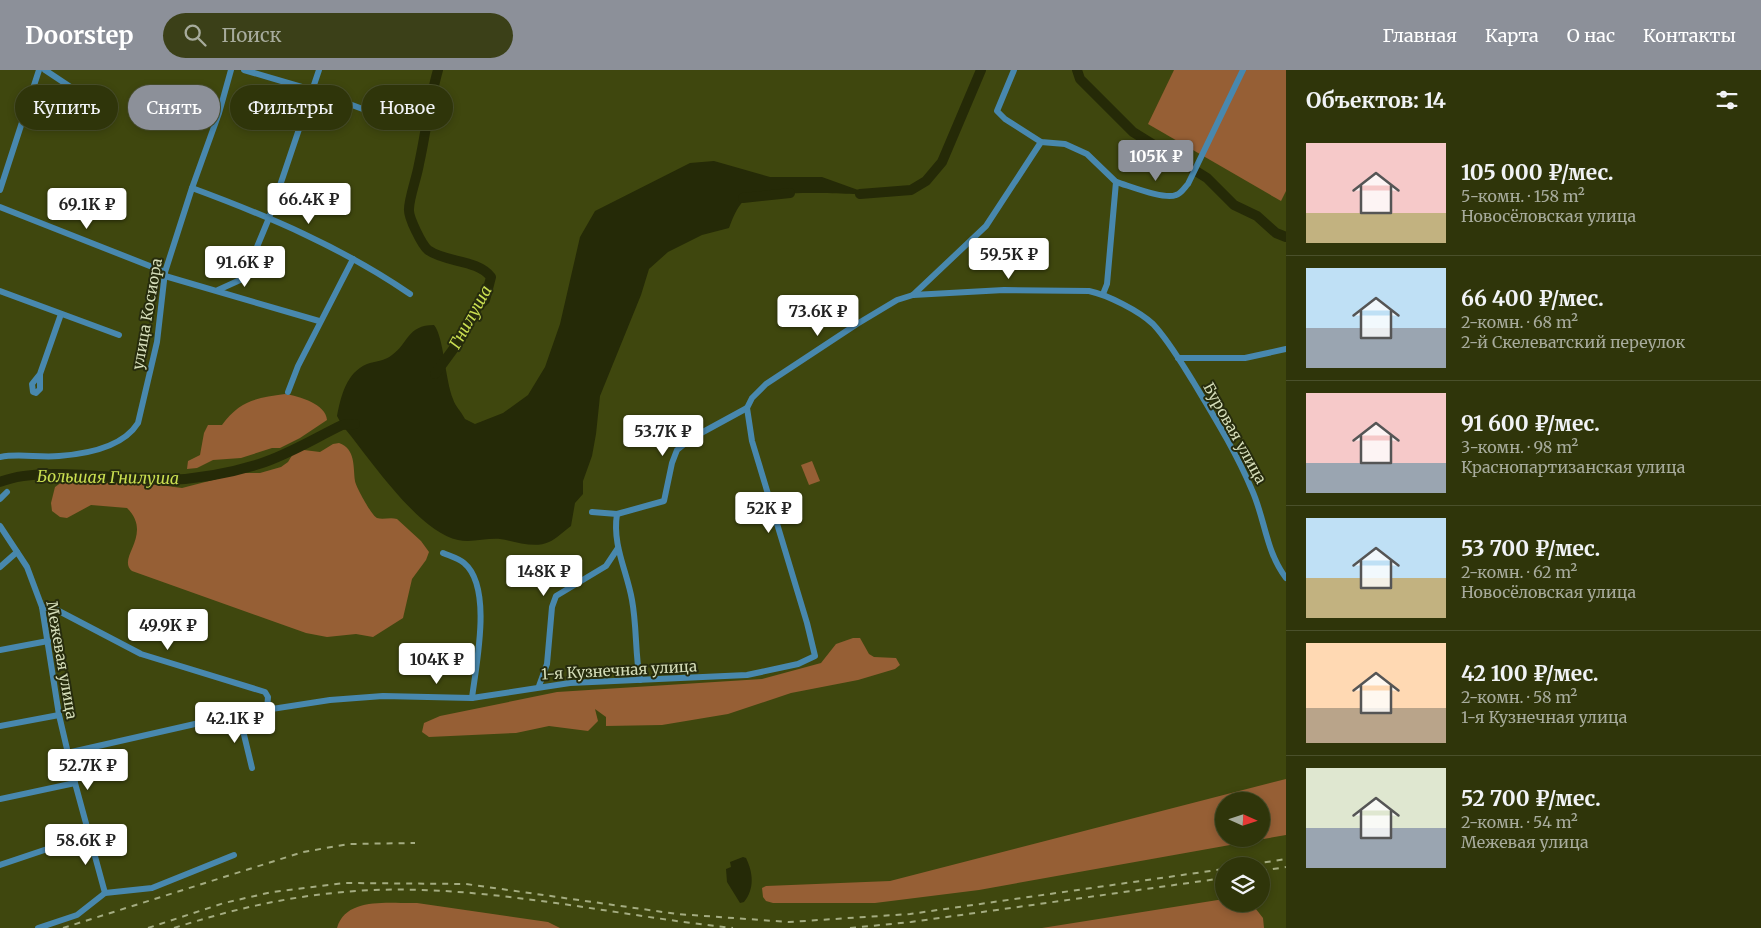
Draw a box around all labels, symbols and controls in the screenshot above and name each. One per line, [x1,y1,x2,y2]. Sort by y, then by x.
search box [163,13,513,58]
text: Doorstep [25,20,133,51]
icon: search [181,21,209,49]
text: Поиск [221,23,282,47]
text: Главная [1382,24,1457,47]
text: Карта [1485,24,1539,47]
text: О нас [1567,24,1615,47]
text: Контакты [1643,24,1736,47]
chip: Купить [15,85,118,130]
chip: Снять [128,85,220,130]
chip: Фильтры [230,85,352,130]
chip: Новое [362,85,453,130]
icon: filters [1713,86,1741,114]
text: Объектов: 14 [1306,87,1446,114]
pin: 105K ₽ [1115,140,1197,182]
text: 105K ₽ [1129,146,1183,166]
text: 105 000 ₽/мес. [1461,159,1614,186]
icon: home [1346,163,1406,223]
pin: 66.4K ₽ [263,182,355,225]
text: 5-комн. · 158 m² [1461,186,1585,206]
pin: 69.1K ₽ [41,188,133,230]
text: 66.4K ₽ [279,189,339,209]
text: 69.1K ₽ [58,194,116,214]
text: Новосёловская улица [1461,206,1636,226]
pin: 59.5K ₽ [963,238,1055,280]
text: 59.5K ₽ [980,244,1038,264]
pin: 91.6K ₽ [199,246,291,288]
text: 91.6K ₽ [216,252,274,272]
street label: улица Косиора [128,257,166,371]
water label: Гнилуша [444,282,496,352]
text: 66 400 ₽/мес. [1461,285,1604,312]
icon: home [1346,288,1406,348]
pin: 73.6K ₽ [772,294,864,337]
text: 73.6K ₽ [788,301,848,321]
text: 2-комн. · 68 m² [1461,312,1578,332]
text: 2-й Скелеватский переулок [1461,332,1685,352]
street label: Буровая улица [1199,379,1271,487]
text: 91 600 ₽/мес. [1461,410,1600,437]
icon: home [1346,413,1406,473]
pin: 53.7K ₽ [617,414,709,457]
text: 53.7K ₽ [634,421,692,441]
text: 3-комн. · 98 m² [1461,437,1578,457]
text: Краснопартизанская улица [1461,457,1685,477]
water label: Большая Гнилуша [37,466,179,488]
pin: 52K ₽ [734,492,804,534]
text: 52K ₽ [746,498,792,518]
text: 53 700 ₽/мес. [1461,535,1600,562]
icon: home [1346,538,1406,598]
pin: 148K ₽ [503,554,585,597]
text: 148K ₽ [517,561,571,581]
text: 2-комн. · 62 m² [1461,562,1577,582]
text: Новосёловская улица [1461,582,1636,602]
street label: Межевая улица [42,600,82,720]
pin: 49.9K ₽ [122,608,214,651]
text: 49.9K ₽ [139,615,197,635]
pin: 104K ₽ [396,642,478,685]
text: 104K ₽ [410,649,464,669]
street label: 1-я Кузнечная улица [541,656,697,684]
text: 42 100 ₽/мес. [1461,660,1599,687]
icon: home [1346,663,1406,723]
text: 2-комн. · 58 m² [1461,687,1577,707]
pin: 42.1K ₽ [189,702,281,744]
text: 1-я Кузнечная улица [1461,707,1627,727]
text: 42.1K ₽ [206,708,264,728]
pin: 52.7K ₽ [42,748,134,791]
text: 52.7K ₽ [59,755,117,775]
text: 52 700 ₽/мес. [1461,785,1601,812]
icon: home [1346,788,1406,848]
north arrow [1215,792,1270,848]
map controls [1215,792,1270,912]
text: 2-комн. · 54 m² [1461,812,1578,832]
pin: 58.6K ₽ [40,824,132,866]
text: 58.6K ₽ [56,830,116,850]
text: Межевая улица [1461,832,1588,852]
button: layers [1215,857,1270,912]

